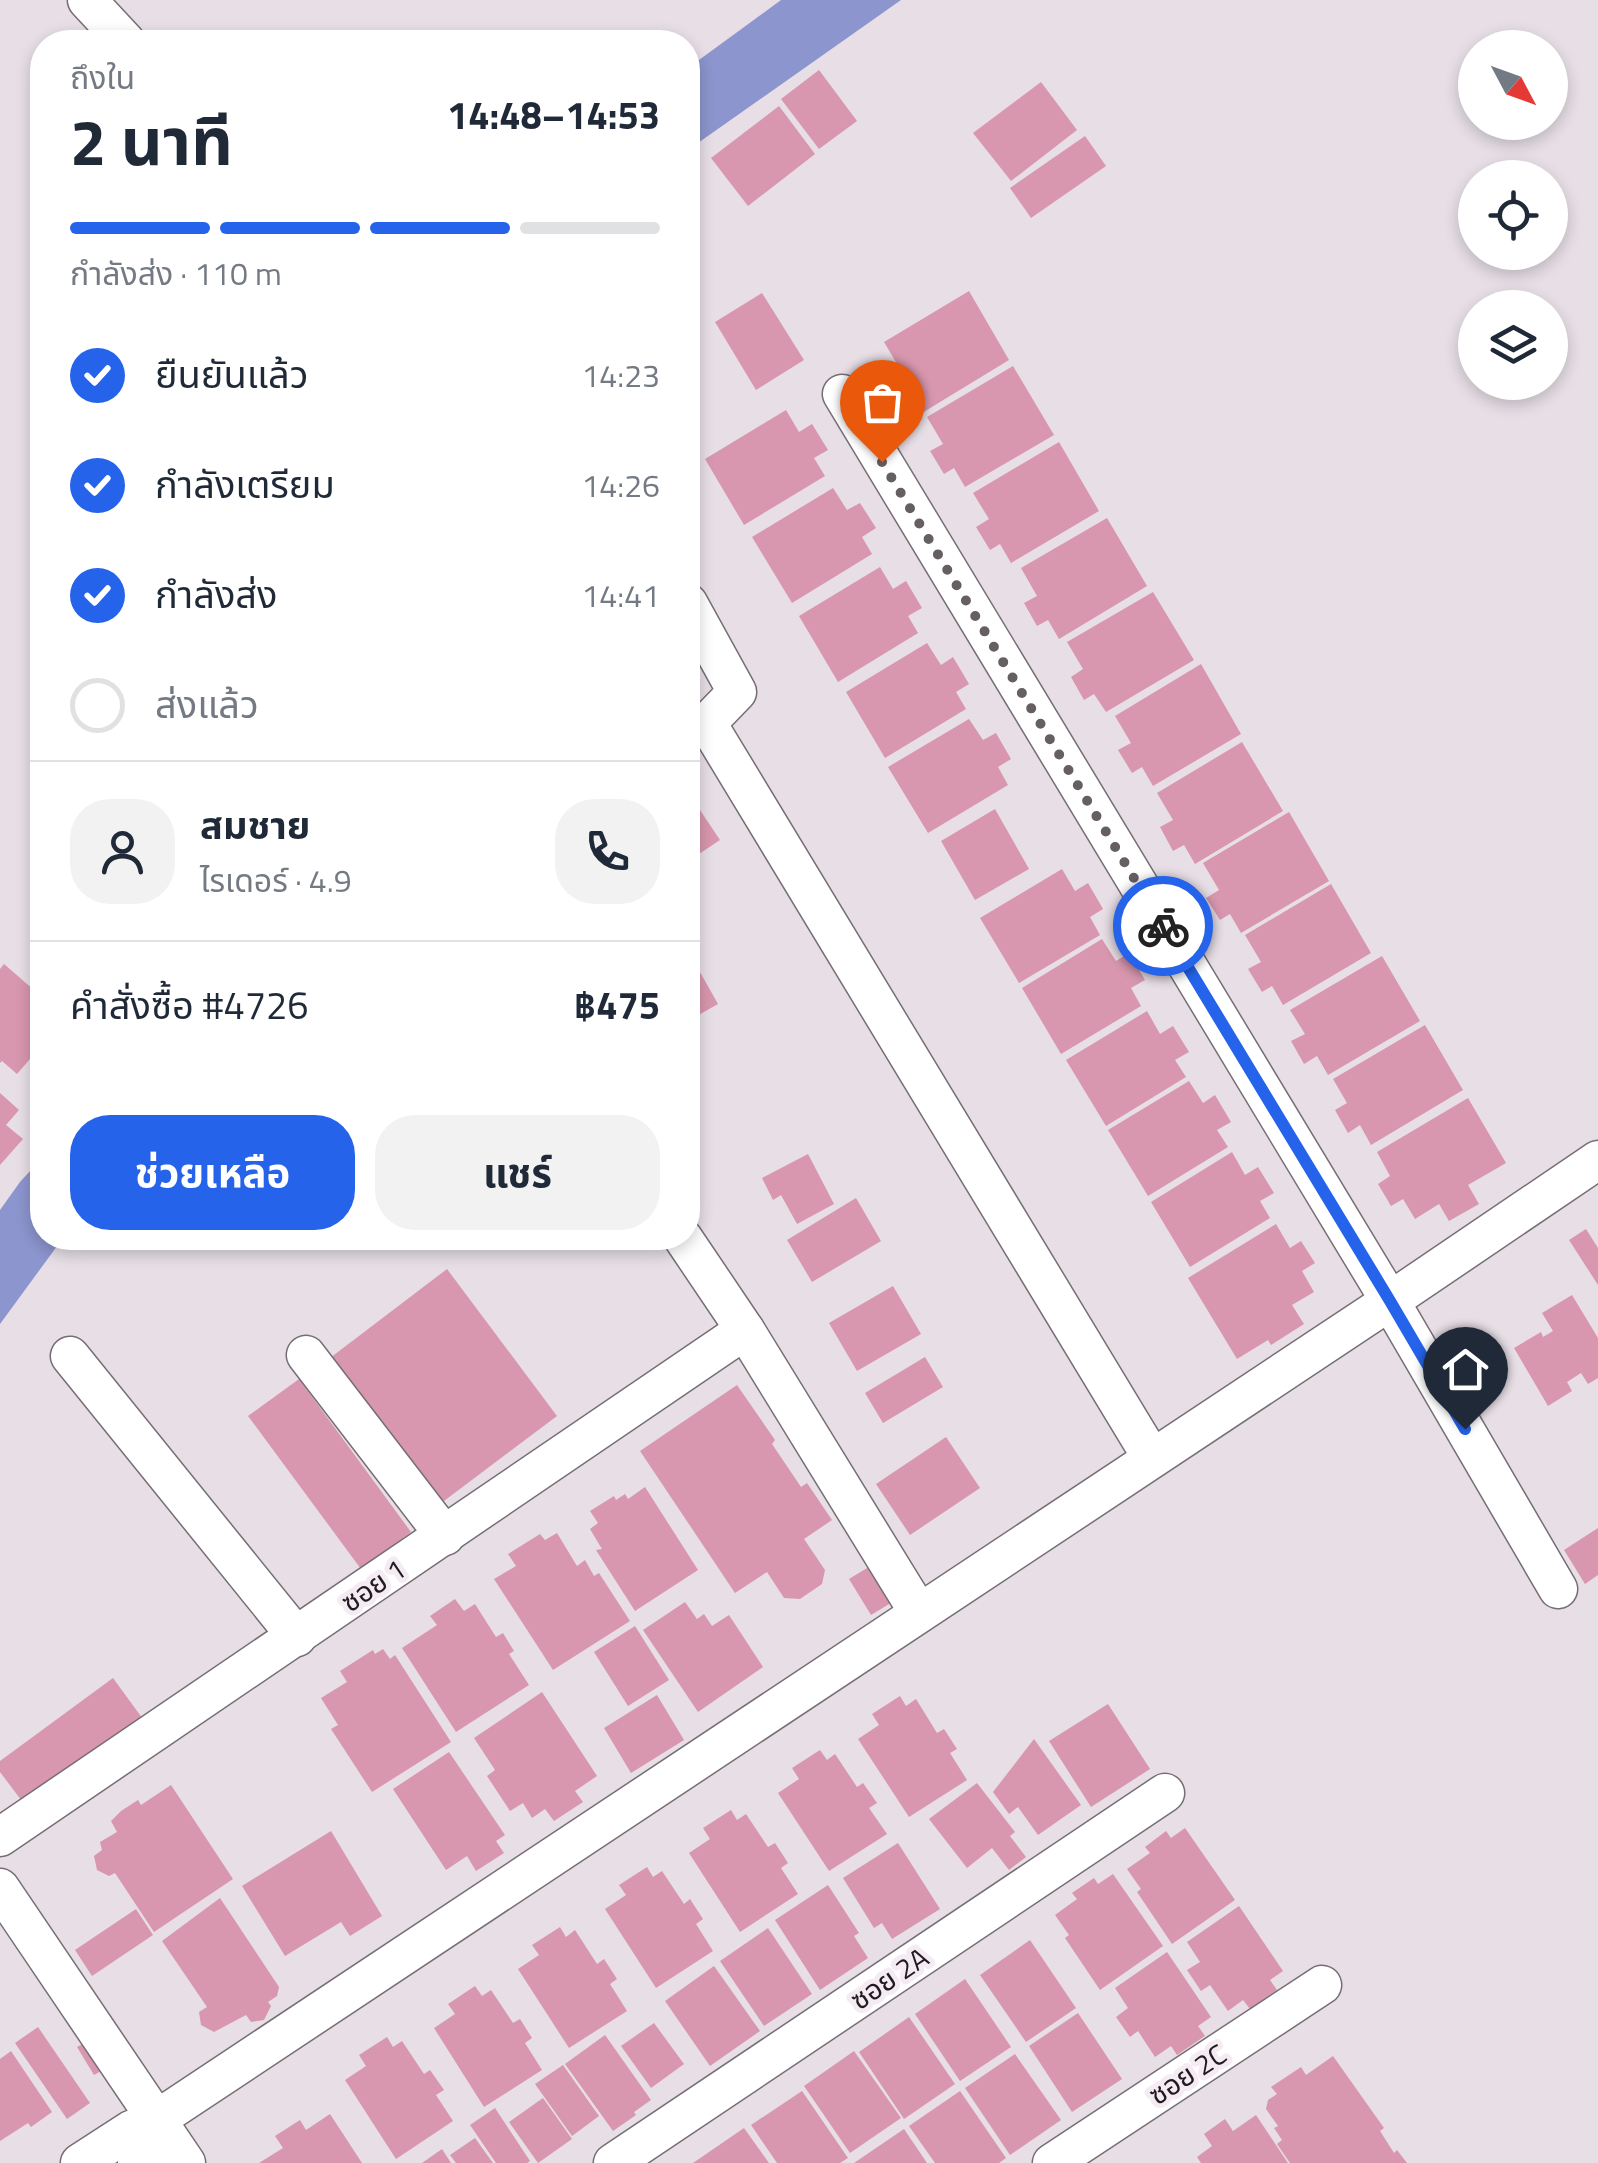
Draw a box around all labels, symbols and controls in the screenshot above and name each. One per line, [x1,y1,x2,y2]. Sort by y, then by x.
north arrow [1458,30,1568,140]
map controls [1458,30,1568,400]
text: ถึงใน [70,53,135,101]
text: 14:48–14:53 [447,86,660,144]
text: 2 นาที [70,91,233,190]
button: locate [1458,160,1568,270]
text: กำลังส่ง · 110 m [70,249,282,297]
button: layers [1458,290,1568,400]
text: ยืนยันแล้ว [155,345,308,403]
icon: check [70,348,125,403]
text: 14:23 [581,351,660,399]
pin [840,360,925,463]
icon: bag [855,375,910,430]
text: กำลังเตรียม [155,455,335,513]
icon: check [70,458,125,513]
text: 14:26 [581,461,660,509]
text: กำลังส่ง [155,565,277,623]
icon: check [70,568,125,623]
text: 14:41 [581,571,660,619]
text: ส่งแล้ว [155,675,259,733]
text: สมชาย [200,796,310,854]
button: person [70,799,175,904]
button: phone [555,799,660,904]
text: ไรเดอร์ · 4.9 [200,856,352,904]
courier [1113,876,1213,976]
icon: bike [1136,899,1191,954]
text: คำสั่งซื้อ #4726 [70,976,309,1034]
text: ฿475 [574,976,660,1034]
button: ช่วยเหลือ [70,1115,355,1230]
button: แชร์ [375,1115,660,1230]
pin [1423,1327,1508,1430]
icon: home [1438,1342,1493,1397]
street label: ซอย 1 [332,1548,414,1622]
street label: ซอย 2A [841,1936,937,2020]
street label: ซอย 2C [1139,2033,1235,2115]

